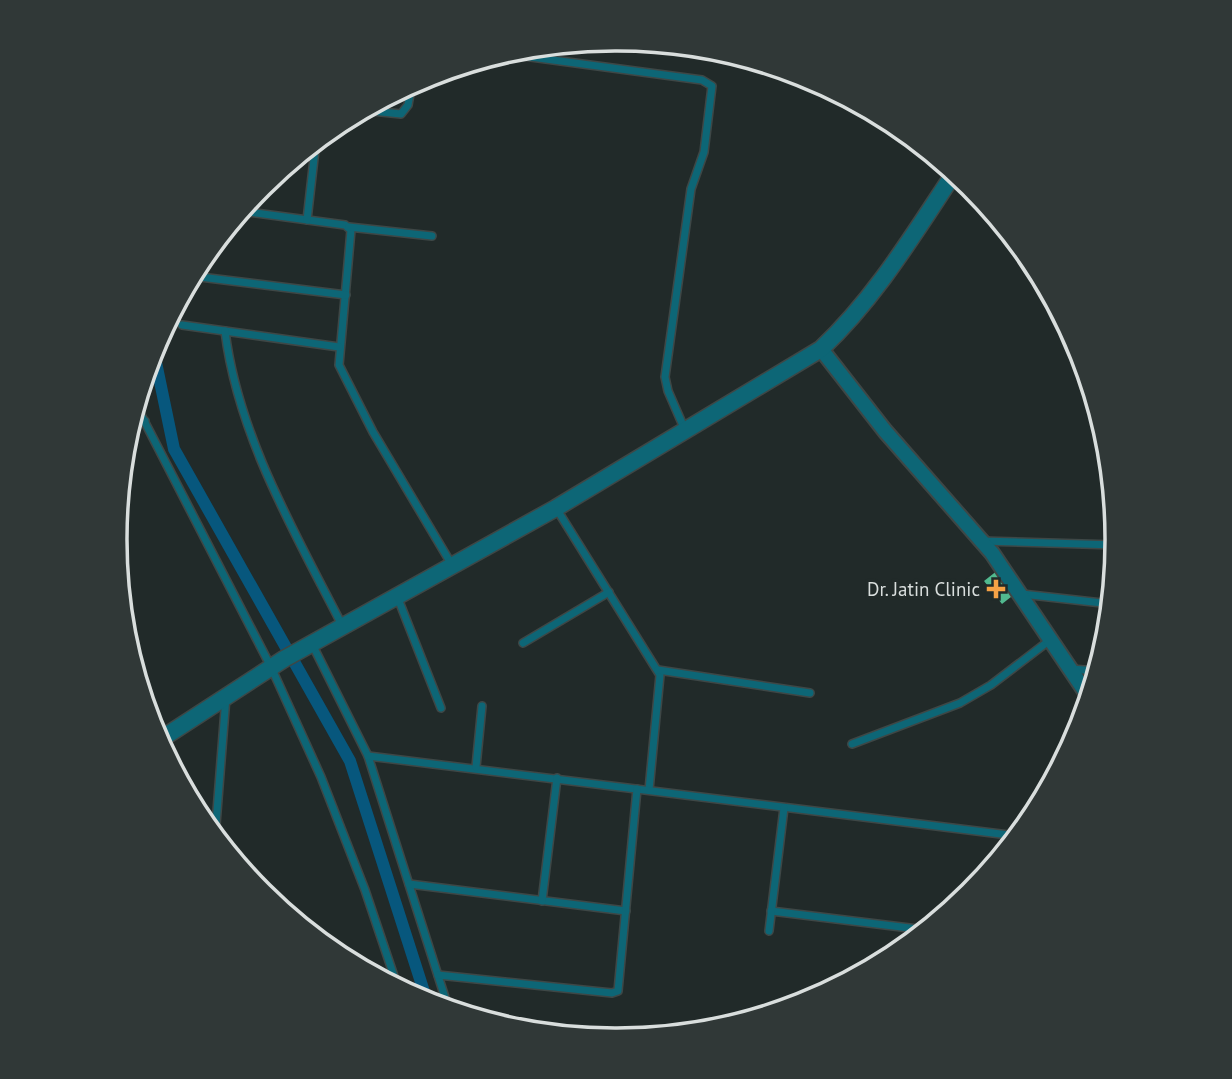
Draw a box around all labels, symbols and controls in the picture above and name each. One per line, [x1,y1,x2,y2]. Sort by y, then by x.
place label: Dr. Jatin Clinic [867,577,980,601]
marker: Dr. Jatin Clinic [986,579,1006,599]

